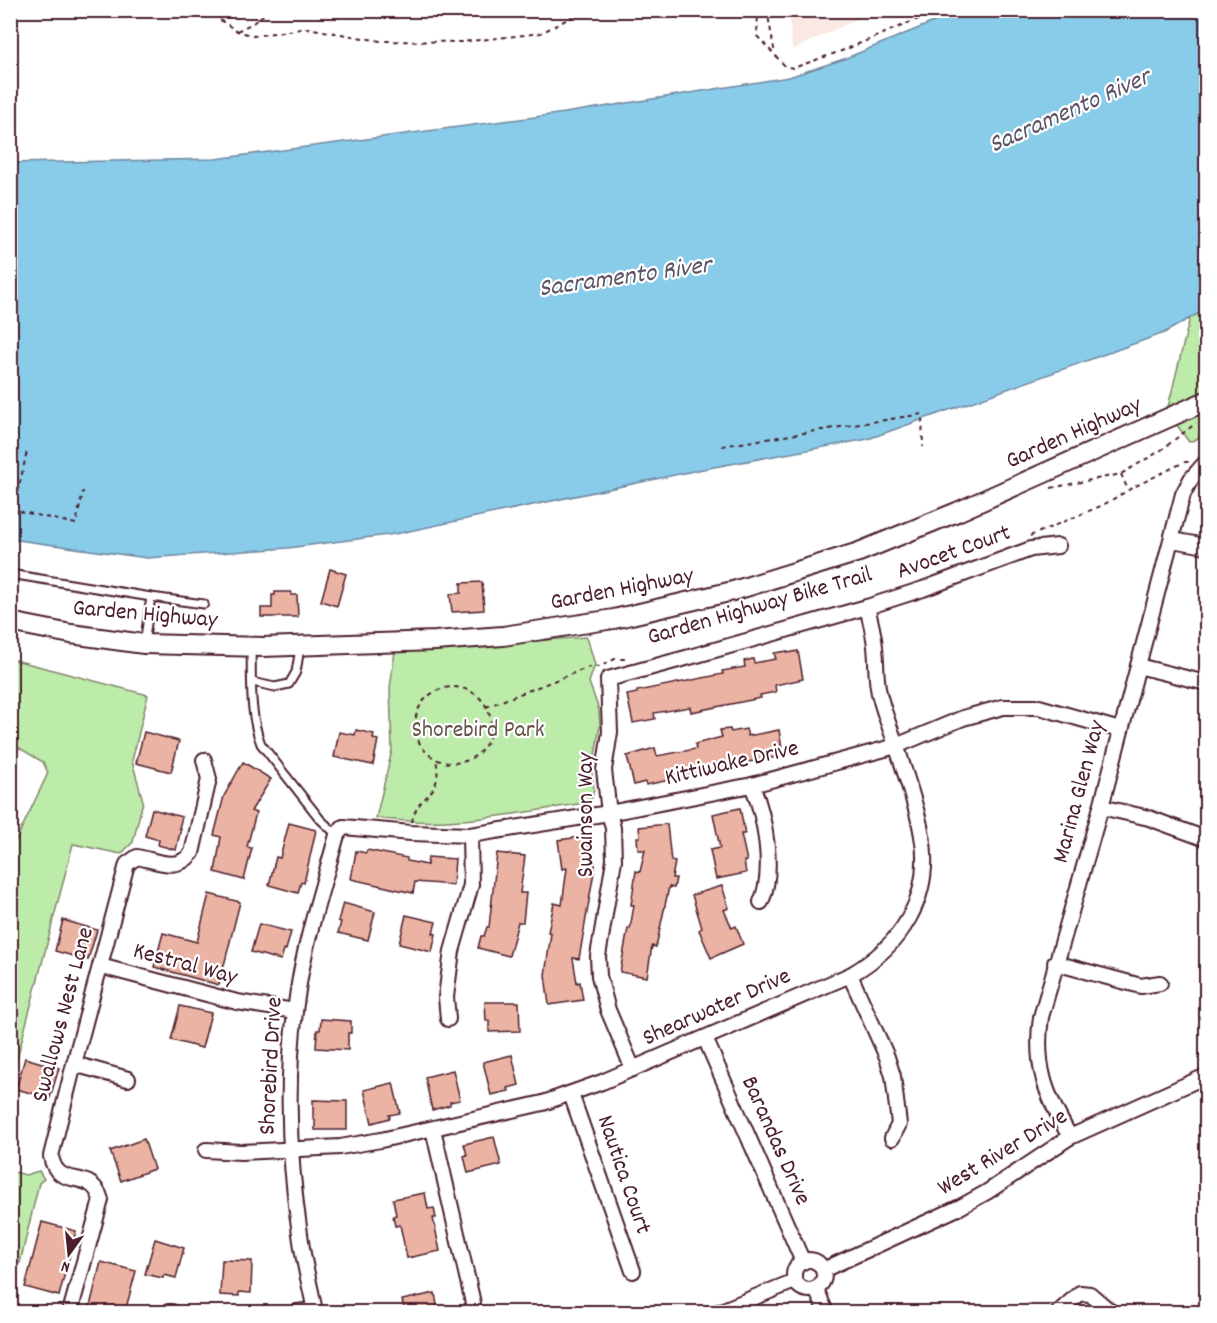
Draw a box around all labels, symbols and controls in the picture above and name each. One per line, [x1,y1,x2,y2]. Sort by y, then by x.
water label: Sacramento River [983,58,1160,164]
water label: Sacramento River [536,247,717,308]
street label: Garden Highway [1001,388,1148,479]
street label: Avocet Court [892,517,1016,589]
street label: Garden Highway [547,559,698,621]
street label: Garden Highway Bike Trail [644,559,877,655]
street label: Garden Highway [71,592,220,638]
park label: Shorebird Park [411,714,545,748]
street label: Marina Glen Way [1045,716,1116,867]
street label: Kittiwake Drive [662,732,802,796]
street label: Swainson Way [570,751,604,877]
street label: Swallows Nest Lane [24,924,104,1106]
street label: Kestral Way [129,935,242,996]
street label: Shearwater Drive [637,960,797,1056]
street label: Shorebird Drive [251,996,293,1136]
street label: Barandas Drive [731,1071,819,1211]
street label: West River Drive [932,1101,1074,1205]
street label: Nautica Court [587,1111,659,1239]
north arrow [39,1224,99,1284]
text: N [59,1254,73,1278]

